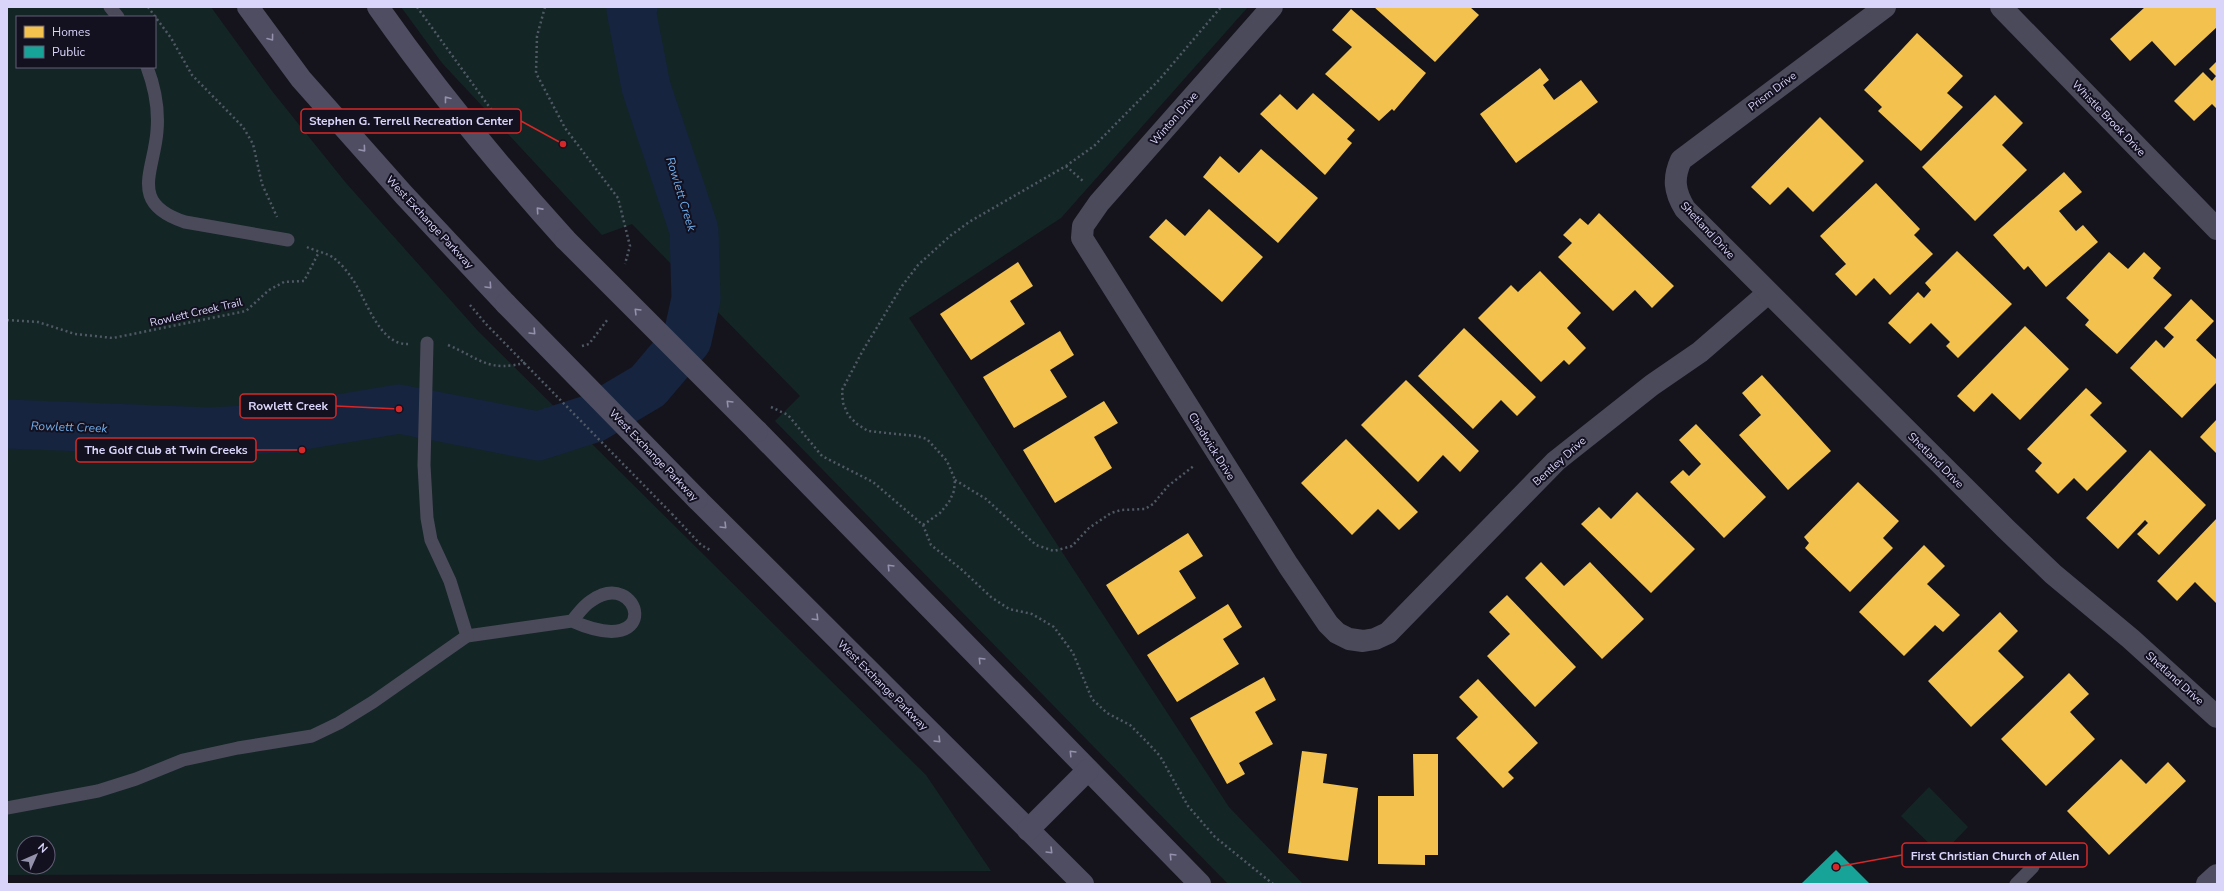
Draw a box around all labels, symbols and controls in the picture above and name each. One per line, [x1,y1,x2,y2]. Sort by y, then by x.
legend [16,16,156,68]
text: Homes [52,24,90,40]
one-way arrow [266,34,273,41]
text: Public [52,44,86,60]
street label: Prism Drive [1745,68,1800,115]
street label: Whistle Brook Drive [2069,77,2149,160]
street label: Winton Drive [1147,88,1202,148]
one-way arrow [445,97,452,104]
callout: Stephen G. Terrell Recreation Center [301,109,521,133]
text: Stephen G. Terrell Recreation Center [309,113,513,129]
one-way arrow [358,144,366,152]
water label: Rowlett Creek [662,155,700,234]
street label: West Exchange Parkway [382,173,477,272]
street label: Shetland Drive [1677,198,1738,262]
one-way arrow [536,207,543,215]
one-way arrow [484,281,492,289]
street label: Rowlett Creek Trail [148,294,245,330]
one-way arrow [634,308,642,316]
one-way arrow [528,327,536,335]
callout: Rowlett Creek [240,394,336,418]
text: Rowlett Creek [248,398,328,414]
one-way arrow [726,400,734,408]
street label: West Exchange Parkway [606,406,702,505]
street label: Chadwick Drive [1185,410,1238,483]
water label: Rowlett Creek [30,418,109,436]
street label: Shetland Drive [1904,429,1967,492]
street label: Bentley Drive [1529,433,1589,489]
callout: The Golf Club at Twin Creeks [76,438,256,462]
text: The Golf Club at Twin Creeks [84,442,248,458]
one-way arrow [719,521,727,529]
one-way arrow [887,564,895,572]
one-way arrow [811,613,819,621]
street label: West Exchange Parkway [834,637,931,734]
street label: Shetland Drive [2142,648,2207,709]
one-way arrow [978,657,986,665]
one-way arrow [933,735,941,743]
one-way arrow [1069,750,1077,758]
north arrow [16,835,56,875]
text: N [35,840,51,856]
callout: First Christian Church of Allen [1902,843,2087,867]
one-way arrow [1045,846,1053,854]
text: First Christian Church of Allen [1911,848,2079,864]
one-way arrow [1170,853,1177,861]

